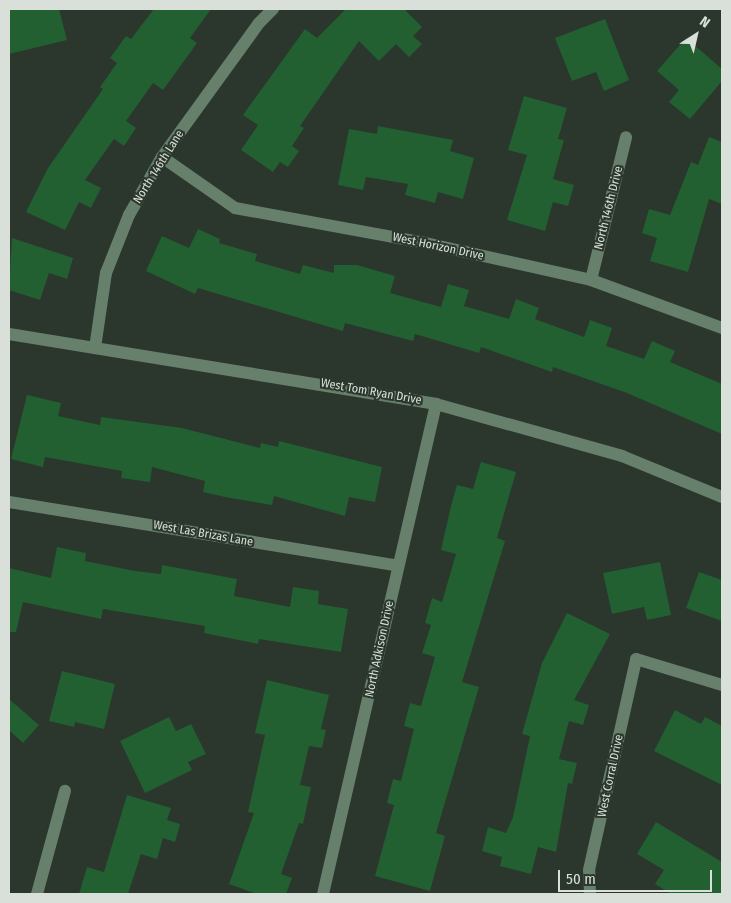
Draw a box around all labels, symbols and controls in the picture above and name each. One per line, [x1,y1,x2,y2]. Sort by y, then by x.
north arrow [671,10,721,60]
text: N [697,13,713,32]
street label: North 146th Lane [131,128,187,206]
street label: North 146th Drive [592,165,626,251]
street label: West Horizon Drive [391,230,485,264]
street label: West Tom Ryan Drive [319,376,423,408]
street label: West Las Brizas Lane [152,518,254,550]
street label: North Adkison Drive [363,599,397,699]
street label: West Corral Drive [595,733,627,819]
scale bar [561,860,715,892]
text: 50 m [566,870,596,888]

